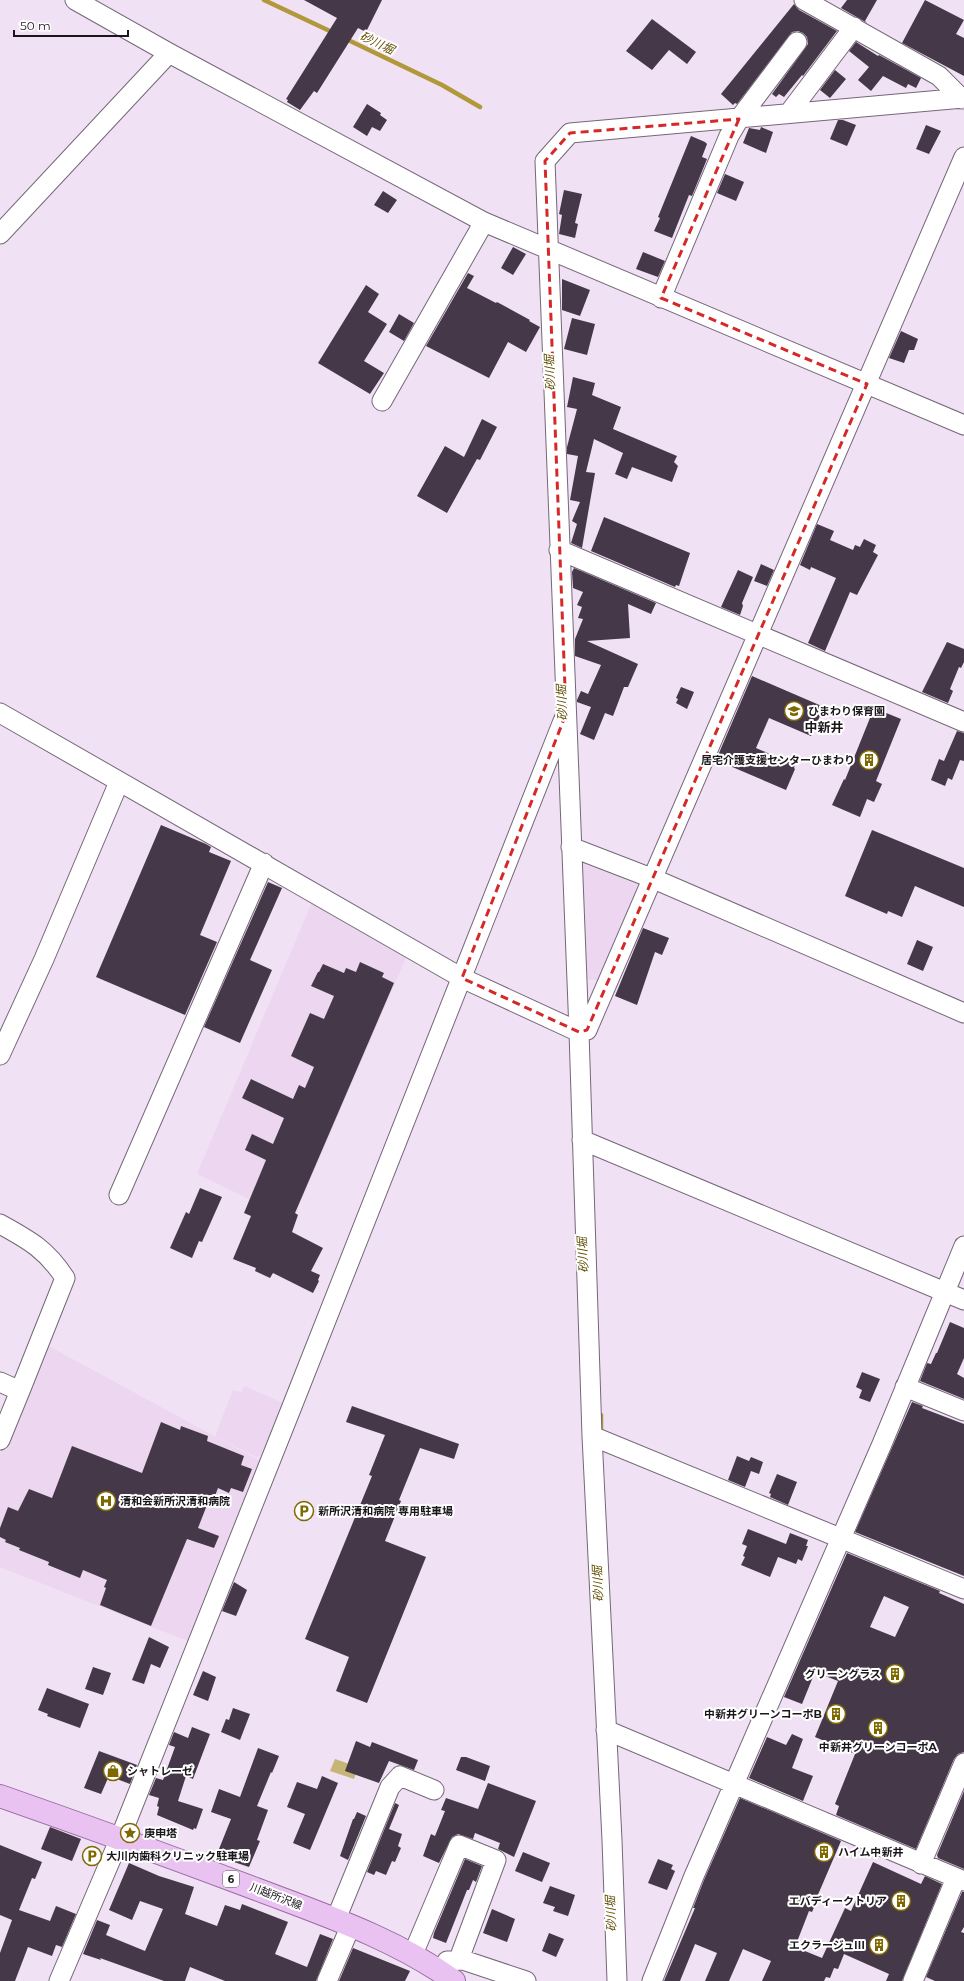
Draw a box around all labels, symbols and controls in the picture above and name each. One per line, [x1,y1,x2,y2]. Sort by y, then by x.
scale bar [14,12,128,38]
text: 50 m [20,18,51,33]
water label: 砂川堀 [358,28,398,58]
water label: 砂川堀 [541,353,558,391]
water label: 砂川堀 [553,683,570,721]
school or university icon: ひまわり保育園 [783,700,805,722]
place label: ひまわり保育園 [808,704,885,718]
district label: 中新井 [804,719,844,735]
building icon: 居宅介護支援センターひまわり [858,749,880,771]
place label: 居宅介護支援センターひまわり [701,753,855,767]
water label: 砂川堀 [574,1235,591,1273]
hospital icon: 清和会新所沢清和病院 [95,1490,117,1512]
place label: 清和会新所沢清和病院 [120,1494,230,1508]
parking icon: 新所沢清和病院 専用駐車場 [293,1500,315,1522]
place label: 新所沢清和病院 専用駐車場 [318,1504,453,1518]
water label: 砂川堀 [589,1564,606,1602]
building icon: グリーングラス [884,1663,906,1685]
place label: グリーングラス [805,1667,881,1681]
building icon: 中新井グリーンコーポB [825,1703,847,1725]
place label: 中新井グリーンコーポB [704,1707,822,1721]
building icon: 中新井グリーンコーポA [867,1717,889,1739]
place label: 中新井グリーンコーポA [819,1740,938,1754]
shop icon: シャトレーゼ [102,1760,124,1782]
place label: シャトレーゼ [127,1764,193,1778]
place icon: 庚申塔 [119,1822,141,1844]
place label: 庚申塔 [144,1826,177,1840]
building icon: ハイム中新井 [813,1841,835,1863]
parking icon: 大川内歯科クリニック駐車場 [81,1845,103,1867]
place label: ハイム中新井 [838,1845,904,1859]
place label: 大川内歯科クリニック駐車場 [106,1849,249,1863]
road number: 6 [223,1871,239,1887]
street label: 川越所沢線 [248,1880,304,1912]
building icon: エバディークトリア [890,1890,912,1912]
water label: 砂川堀 [602,1894,619,1932]
place label: エバディークトリア [789,1894,887,1908]
building icon: エクラージュⅢ [868,1934,890,1956]
place label: エクラージュⅢ [789,1938,865,1952]

